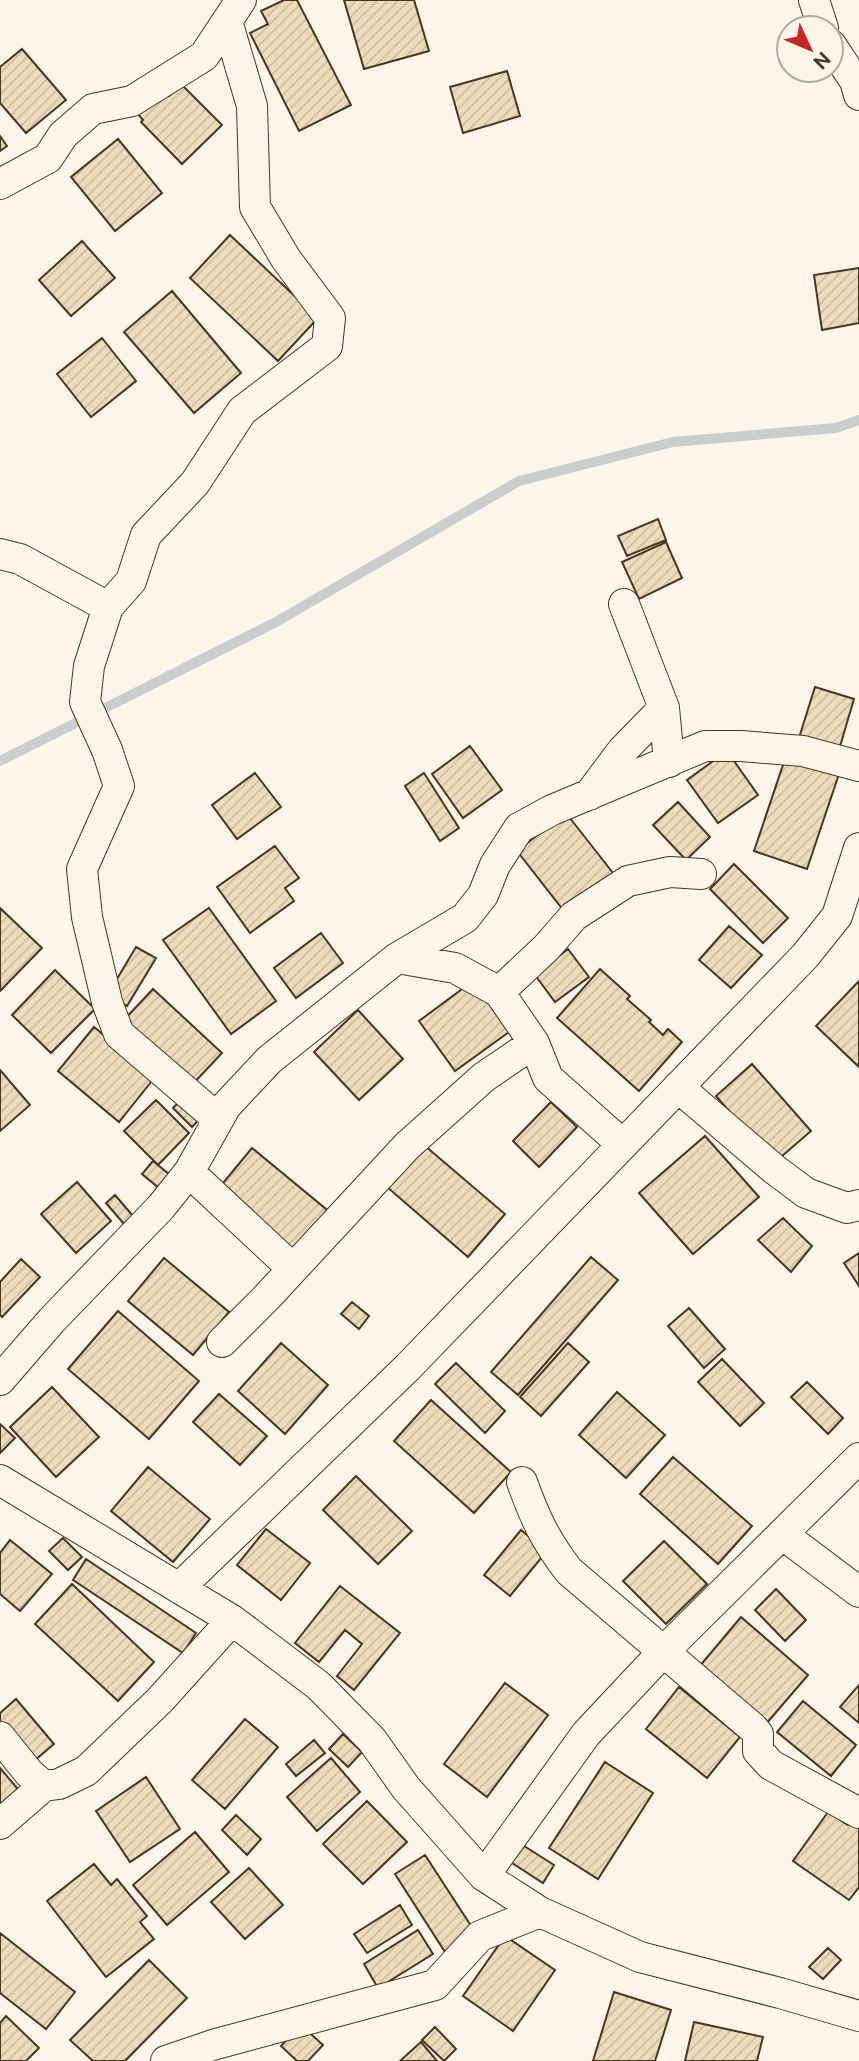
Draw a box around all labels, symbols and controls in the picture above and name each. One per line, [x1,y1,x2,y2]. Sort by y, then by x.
north arrow [775,14,845,84]
text: N [809,48,835,74]

